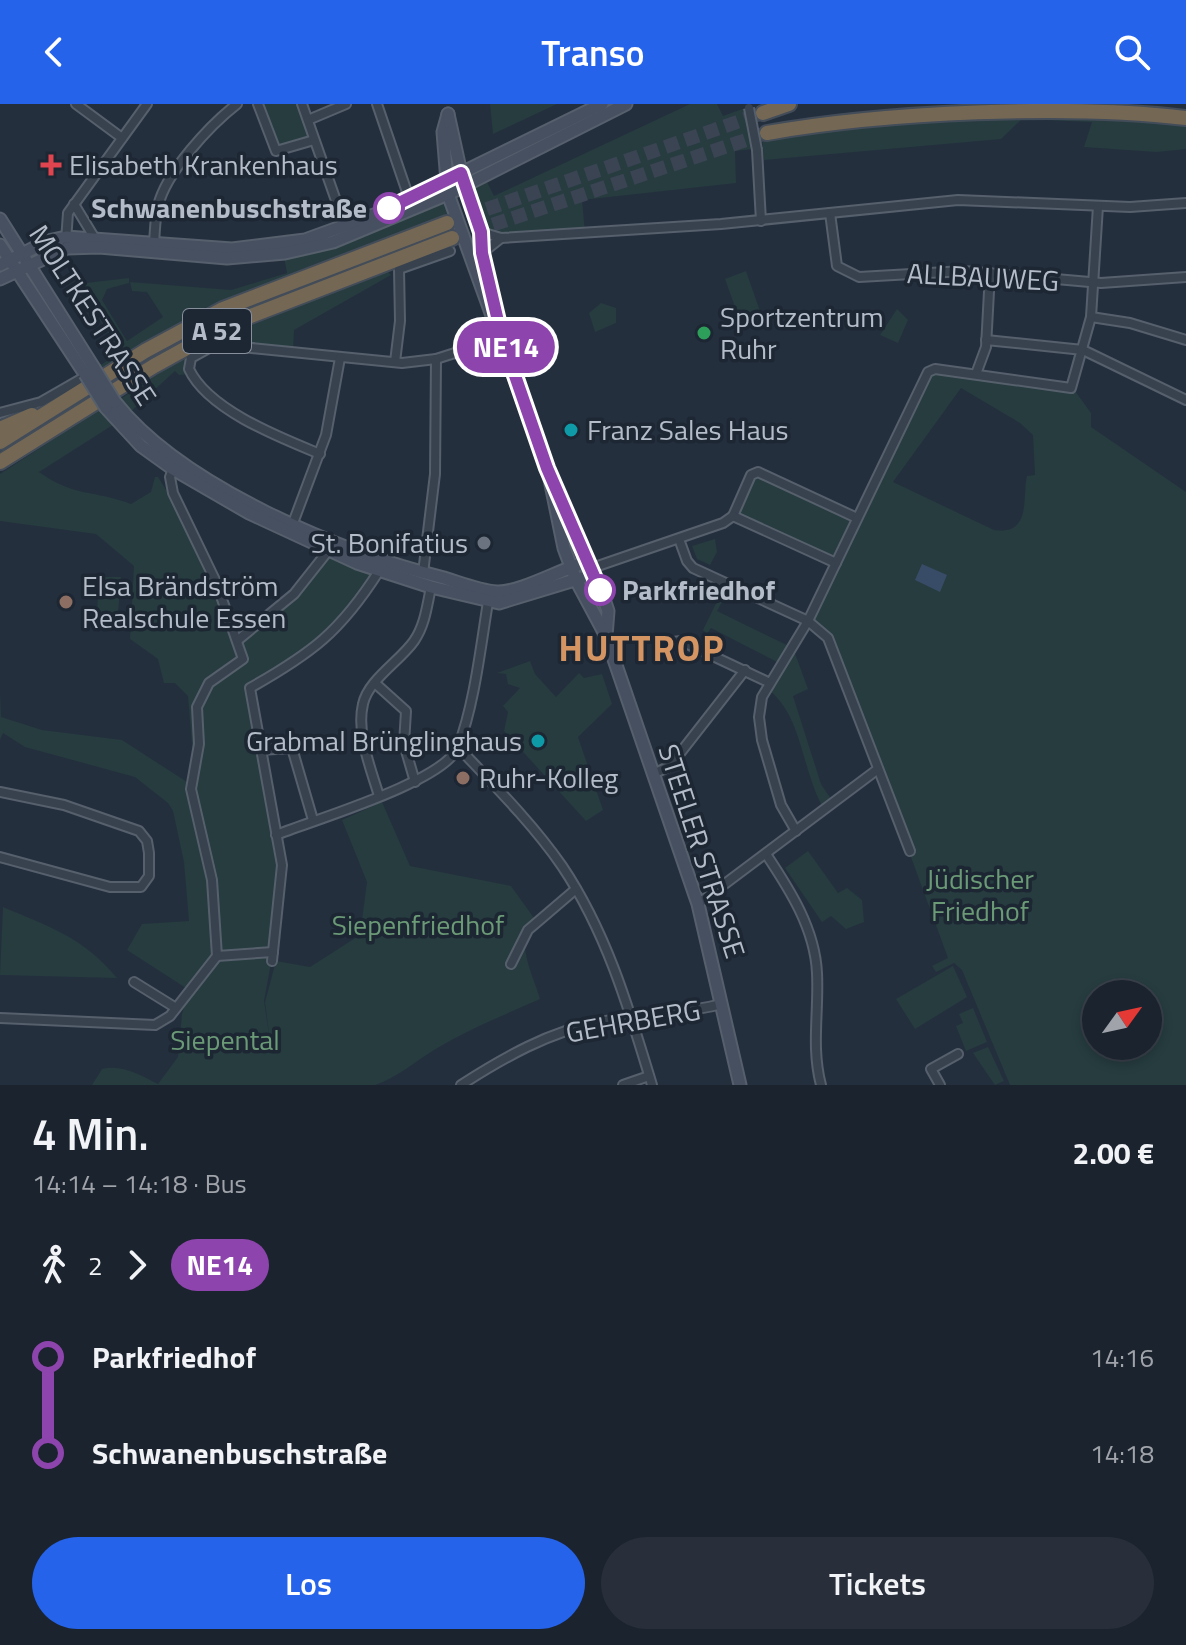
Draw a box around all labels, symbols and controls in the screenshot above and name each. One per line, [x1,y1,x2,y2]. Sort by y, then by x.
text: Transo [541,25,645,80]
icon: back [32,30,76,74]
icon: search [1110,30,1154,74]
place label: Elisabeth Krankenhaus [69,143,338,186]
marker: Elisabeth Krankenhaus [40,154,62,176]
place label: Schwanenbuschstraße [91,186,367,229]
marker: Schwanenbuschstraße [374,193,404,223]
street label: MOLTKESTRASSE [19,216,168,414]
street label: ALLBAUWEG [906,251,1060,302]
place label: Sportzentrum Ruhr [720,295,884,370]
road number: A 52 [183,309,251,353]
line badge: NE14 [450,321,562,373]
marker: Sportzentrum Ruhr [695,324,713,342]
text: NE14 [473,325,539,368]
place label: Franz Sales Haus [587,408,789,451]
marker: Franz Sales Haus [562,421,580,439]
place label: St. Bonifatius [311,521,468,564]
marker: St. Bonifatius [475,534,493,552]
place label: Elsa Brändström Realschule Essen [82,564,286,639]
place label: Parkfriedhof [622,568,775,611]
marker: Parkfriedhof [585,575,615,605]
marker: Elsa Brändström Realschule Essen [57,593,75,611]
district label: HUTTROP [559,620,725,675]
place label: Grabmal Brünglinghaus [246,719,522,762]
marker: Grabmal Brünglinghaus [529,732,547,750]
street label: STEELER STRASSE [648,738,757,963]
place label: Ruhr-Kolleg [479,756,619,799]
marker: Ruhr-Kolleg [454,769,472,787]
park label: Jüdischer Friedhof [926,857,1034,932]
park label: Siepenfriedhof [332,903,505,946]
north arrow [1082,980,1162,1060]
map controls [1082,980,1162,1060]
street label: GEHRBERG [562,988,704,1053]
park label: Siepental [170,1018,280,1061]
text: 4 Min. [32,1100,149,1167]
text: 2.00 € [1073,1130,1154,1176]
text: 14:14 – 14:18 · Bus [32,1164,247,1203]
icon: walk [32,1243,76,1287]
icon: forward [115,1243,159,1287]
text: NE14 [187,1243,253,1286]
text: 2 [88,1246,103,1285]
text: Parkfriedhof [92,1334,256,1380]
text: 14:16 [1090,1338,1154,1377]
text: Schwanenbuschstraße [92,1430,387,1476]
text: 14:18 [1090,1434,1154,1473]
button: Los [32,1537,585,1629]
button: Tickets [601,1537,1154,1629]

